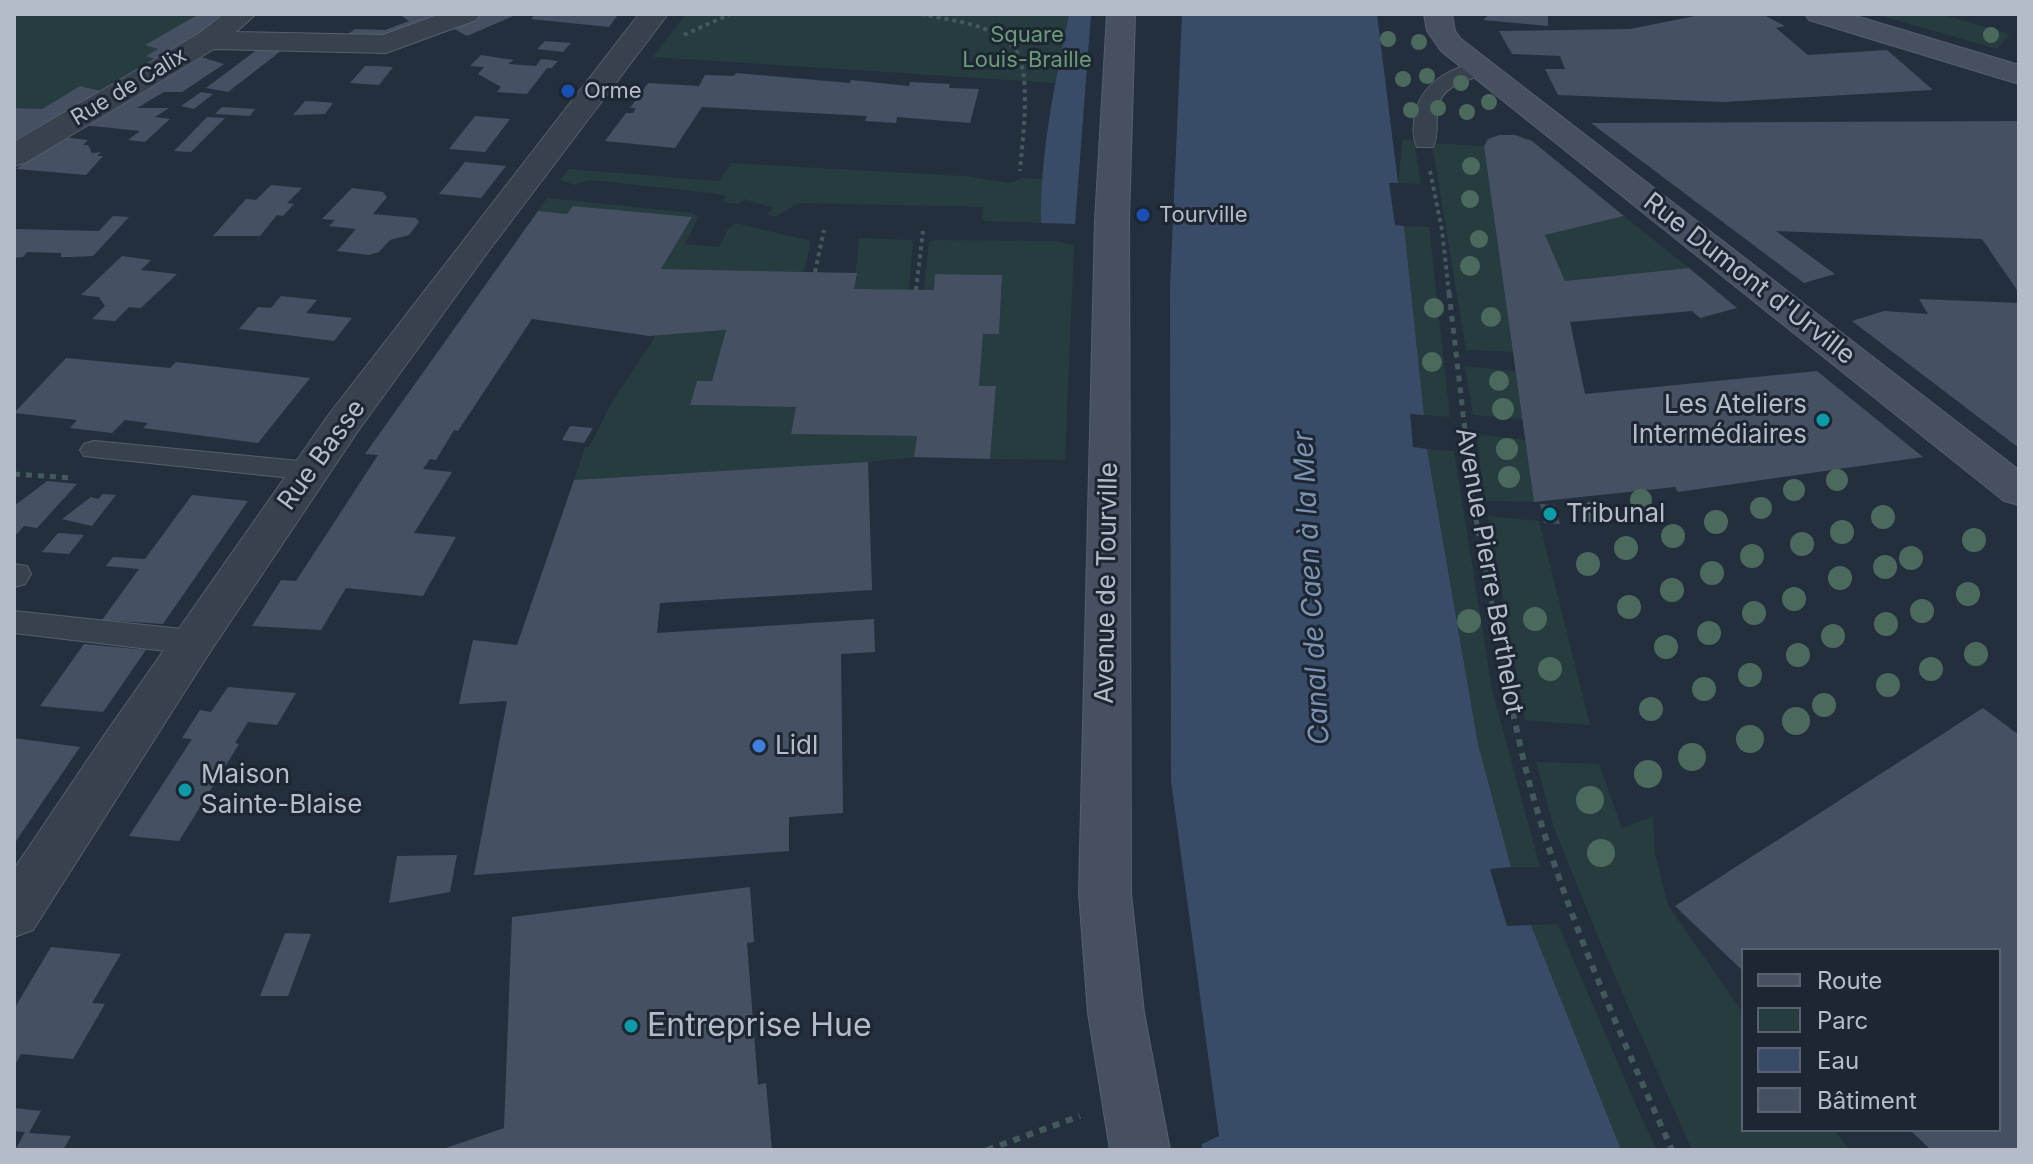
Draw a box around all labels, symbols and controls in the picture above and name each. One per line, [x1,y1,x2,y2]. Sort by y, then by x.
park label: Square Louis-Braille [962,22,1092,74]
street label: Rue de Calix [67,42,191,132]
place label: Orme [584,78,642,104]
marker: Orme [559,82,577,100]
street label: Rue Dumont d'Urville [1637,187,1861,371]
place label: Tourville [1159,202,1247,228]
marker: Tourville [1134,206,1152,224]
place label: Les Ateliers Intermédiaires [1632,389,1807,450]
street label: Rue Basse [272,394,372,516]
marker: Les Ateliers Intermédiaires [1814,411,1832,429]
street label: Avenue Pierre Berthelot [1448,425,1530,717]
water label: Canal de Caen à la Mer [1287,430,1337,746]
street label: Avenue de Tourville [1089,462,1125,704]
place label: Tribunal [1566,498,1665,530]
marker: Tribunal [1541,505,1559,523]
place label: Lidl [775,730,818,762]
marker: Lidl [750,737,768,755]
place label: Maison Sainte-Blaise [201,759,362,820]
marker: Maison Sainte-Blaise [176,781,194,799]
legend [1741,948,2001,1132]
text: Route [1817,966,1882,995]
text: Parc [1817,1006,1868,1035]
place label: Entreprise Hue [647,1007,872,1045]
marker: Entreprise Hue [622,1017,640,1035]
text: Eau [1817,1046,1859,1075]
text: Bâtiment [1817,1086,1917,1115]

